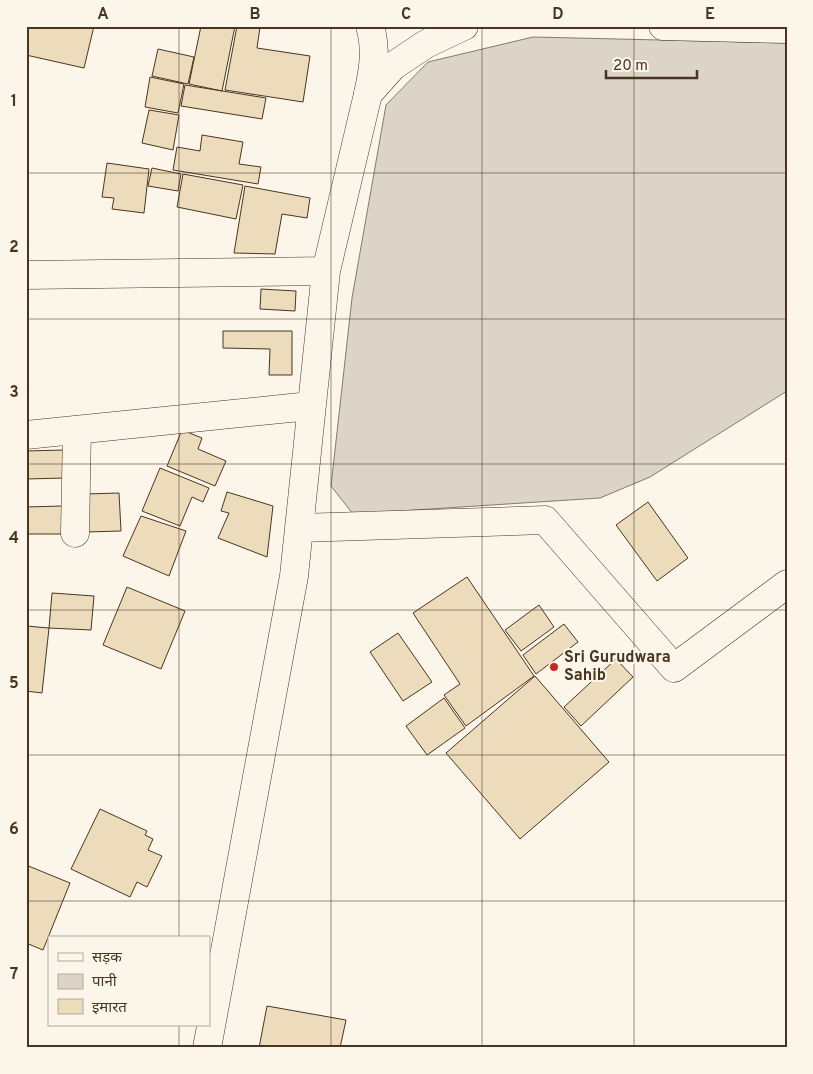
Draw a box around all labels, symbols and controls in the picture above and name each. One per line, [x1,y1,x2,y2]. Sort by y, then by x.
text: A [97,5,109,25]
text: B [249,5,261,25]
text: C [401,5,411,25]
text: D [552,5,564,25]
text: E [705,5,715,25]
scale bar [606,48,697,80]
text: 20 m [613,57,648,76]
text: 1 [11,92,17,112]
text: 2 [9,238,19,258]
text: 3 [9,383,19,403]
text: 4 [9,529,19,549]
place label: Sri Gurudwara Sahib [564,648,671,686]
marker: Sri Gurudwara Sahib [548,661,560,673]
text: 5 [9,674,19,694]
text: 6 [9,820,19,840]
legend [48,936,210,1026]
text: सड़क [92,949,122,968]
text: 7 [10,965,18,985]
text: पानी [92,973,118,992]
text: इमारत [92,999,127,1018]

